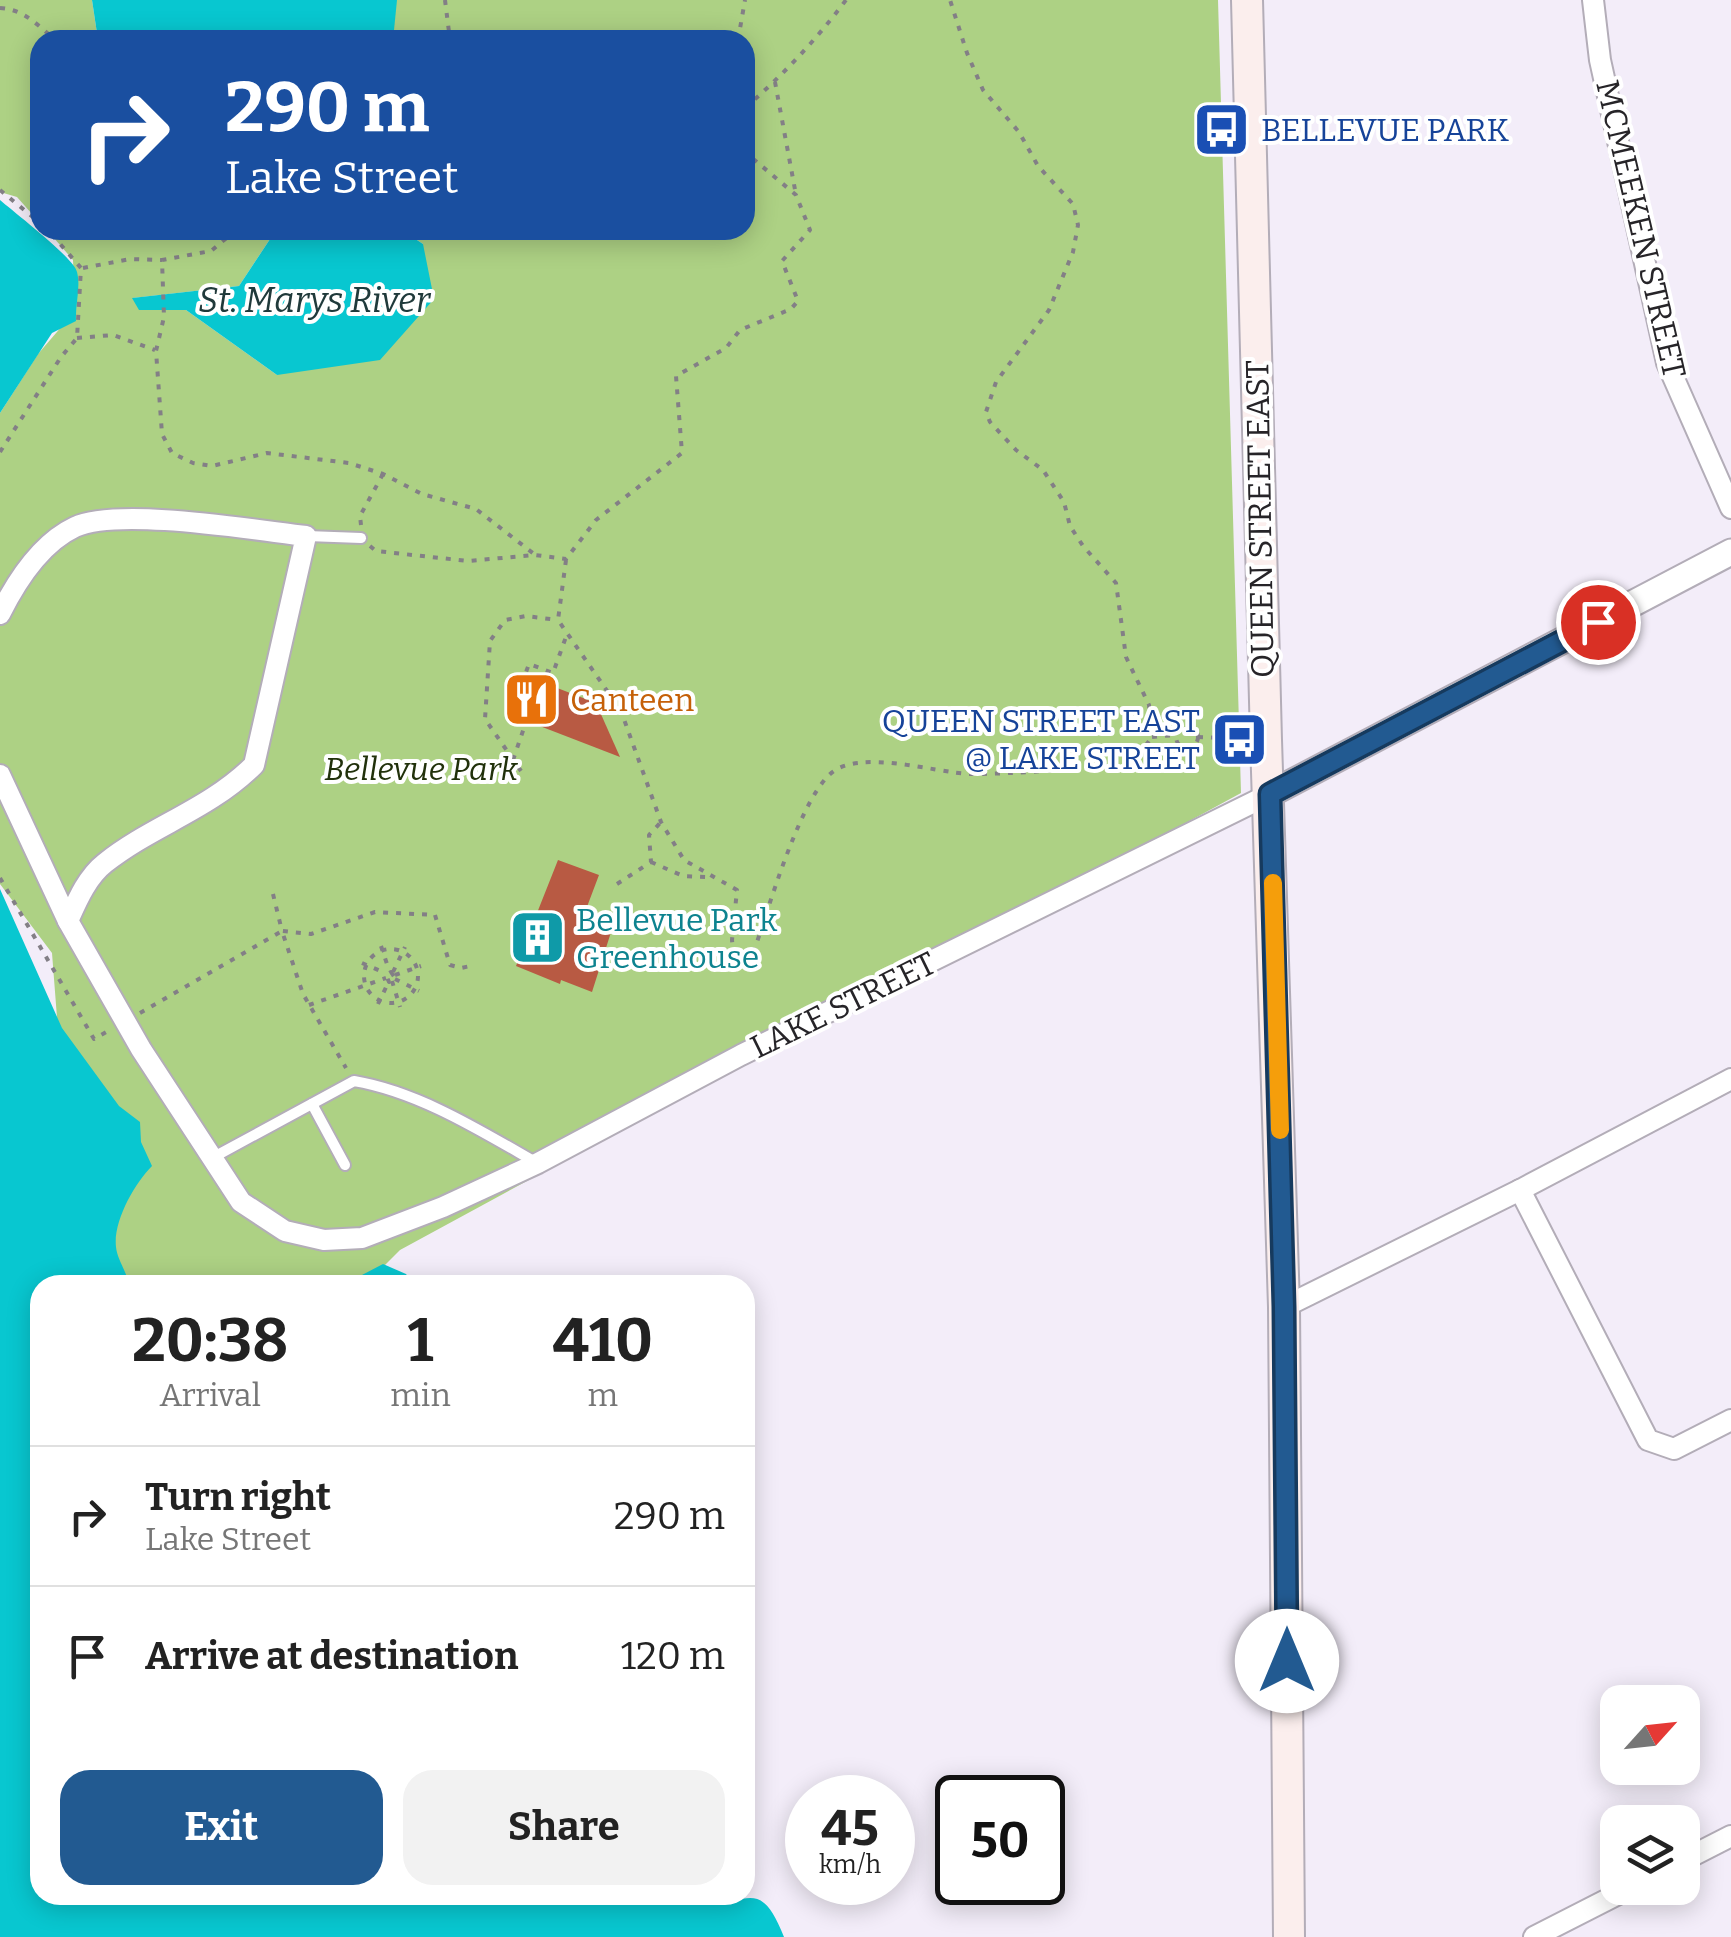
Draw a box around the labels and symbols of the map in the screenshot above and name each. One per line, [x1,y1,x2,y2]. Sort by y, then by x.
street label: MCMEEKEN STREET [1588,76,1694,382]
bus stop icon: BELLEVUE PARK [1192,100,1252,160]
place label: BELLEVUE PARK [1261,111,1510,149]
water label: St. Marys River [198,279,432,321]
street label: QUEEN STREET EAST [1238,360,1282,678]
pin [1556,580,1641,665]
restaurant icon: Canteen [501,670,561,730]
place label: Canteen [570,681,694,719]
place label: QUEEN STREET EAST @ LAKE STREET [882,702,1200,777]
bus stop icon: QUEEN STREET EAST @ LAKE STREET [1209,709,1269,769]
park label: Bellevue Park [324,750,518,788]
place label: Bellevue Park Greenhouse [576,901,777,976]
building icon: Bellevue Park Greenhouse [507,908,567,968]
street label: LAKE STREET [744,944,942,1066]
position arrow [1235,1609,1339,1713]
north arrow [1600,1685,1700,1785]
speed limit sign: 50 [935,1775,1065,1905]

